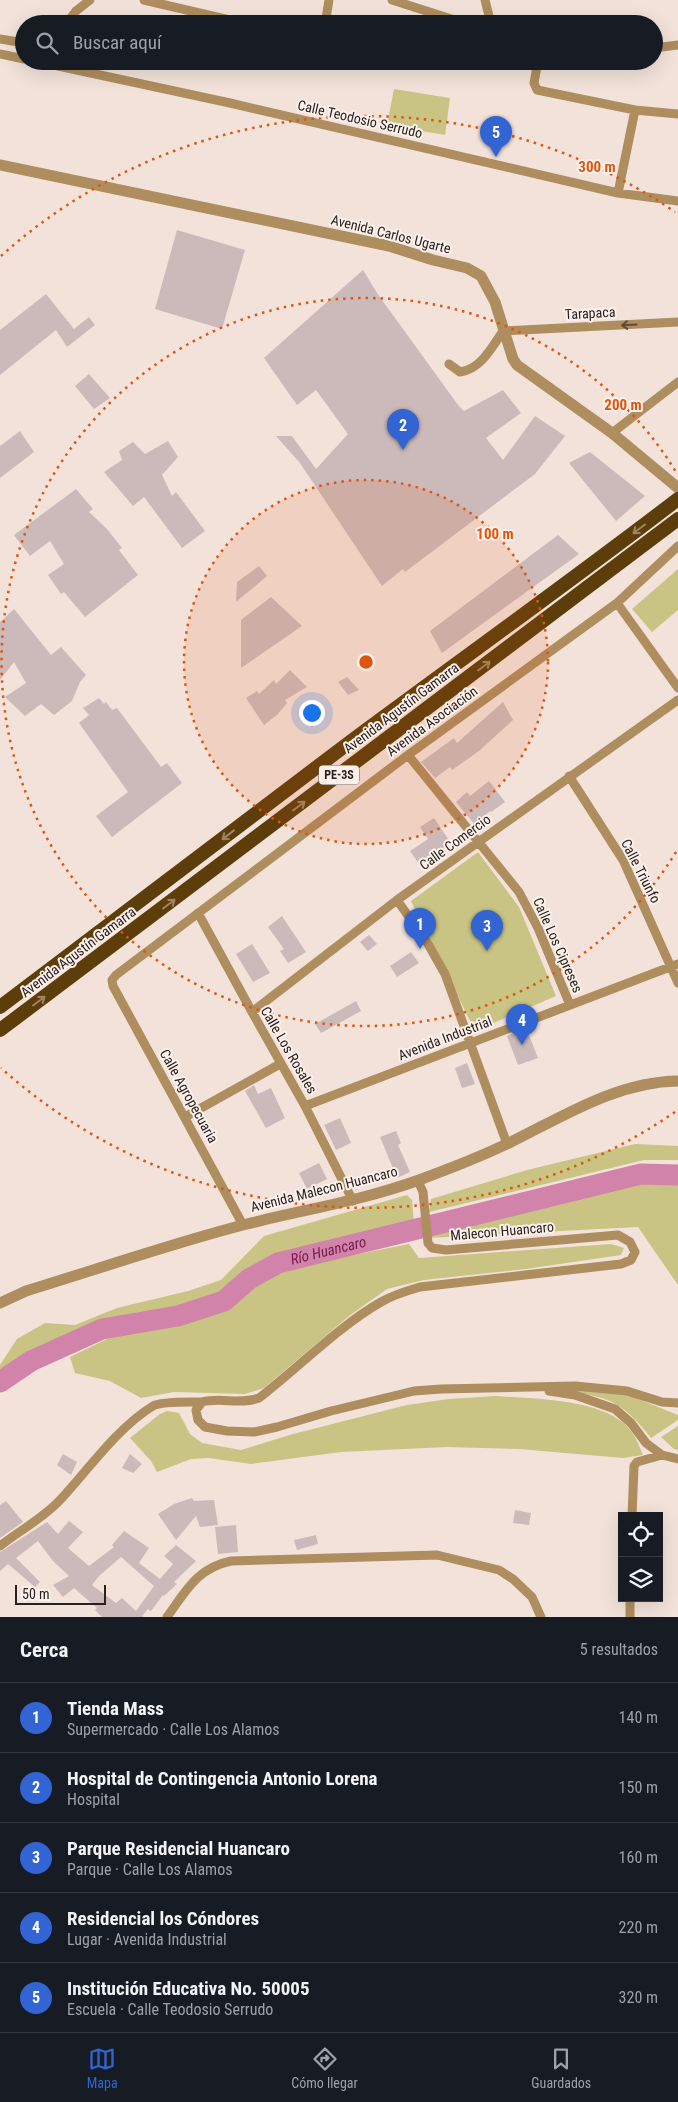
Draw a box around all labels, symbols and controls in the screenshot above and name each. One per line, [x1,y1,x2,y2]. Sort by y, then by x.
search box [15,15,663,70]
icon: search [33,29,61,57]
text: Buscar aquí [73,31,162,54]
street label: Calle Teodosio Serrudo [296,97,424,141]
pin: 5 [480,116,512,157]
text: 300 m [578,158,616,176]
street label: Avenida Carlos Ugarte [330,211,453,257]
street label: Tarapaca [564,304,616,322]
one-way arrow [622,320,638,329]
text: 200 m [604,396,642,414]
pin: 2 [387,409,419,450]
one-way arrow [633,523,646,534]
text: 100 m [476,525,514,543]
centre of rings [357,653,375,671]
street label: Avenida Agustín Gamarra [340,660,462,756]
one-way arrow [477,661,491,671]
street label: Avenida Asociación [383,683,481,759]
your location [299,700,325,726]
road number: PE-3S [319,766,359,784]
one-way arrow [292,800,305,811]
street label: Calle Comercio [416,811,494,873]
one-way arrow [222,829,235,840]
street label: Calle Triunfo [618,836,664,906]
street label: Calle Los Cipreses [530,895,586,995]
one-way arrow [162,898,175,909]
street label: Avenida Agustín Gamarra [17,904,139,1000]
pin: 1 [404,908,436,949]
pin: 3 [471,910,503,951]
one-way arrow [32,996,46,1006]
street label: Calle Los Rosales [258,1004,320,1096]
pin: 4 [506,1004,538,1045]
street label: Avenida Industrial [396,1013,494,1063]
street label: Calle Agropecuaria [157,1046,221,1146]
street label: Avenida Malecon Huancaro [249,1163,399,1215]
street label: Malecon Huancaro [450,1219,554,1243]
water label: Río Huancaro [289,1233,368,1269]
map controls [618,1512,663,1602]
button: locate [618,1512,663,1557]
button: layers [618,1557,663,1602]
scale bar [15,1582,106,1605]
text: 50 m [22,1586,50,1602]
text: Cerca [20,1638,68,1662]
text: 5 resultados [580,1640,658,1659]
text: Tienda Mass [67,1697,164,1720]
text: 1 [32,1708,40,1727]
text: 140 m [619,1708,658,1727]
text: Supermercado · Calle Los Alamos [67,1720,280,1739]
text: Hospital de Contingencia Antonio Lorena [67,1767,378,1790]
text: 2 [32,1778,40,1797]
text: 150 m [619,1778,658,1797]
text: Hospital [67,1790,120,1809]
text: Parque Residencial Huancaro [67,1837,290,1860]
text: 3 [32,1848,40,1867]
text: 160 m [619,1848,658,1867]
text: Parque · Calle Los Alamos [67,1860,232,1879]
text: Residencial los Cóndores [67,1907,259,1930]
text: 4 [32,1918,40,1937]
text: 220 m [619,1918,658,1937]
text: Lugar · Avenida Industrial [67,1930,227,1949]
text: Institución Educativa No. 50005 [67,1977,310,2000]
text: 5 [32,1988,40,2007]
text: 320 m [619,1988,658,2007]
text: Escuela · Calle Teodosio Serrudo [67,2000,273,2019]
tab: Mapa [87,2045,118,2091]
tab: Cómo llegar [291,2045,358,2091]
tab: Guardados [531,2045,591,2091]

